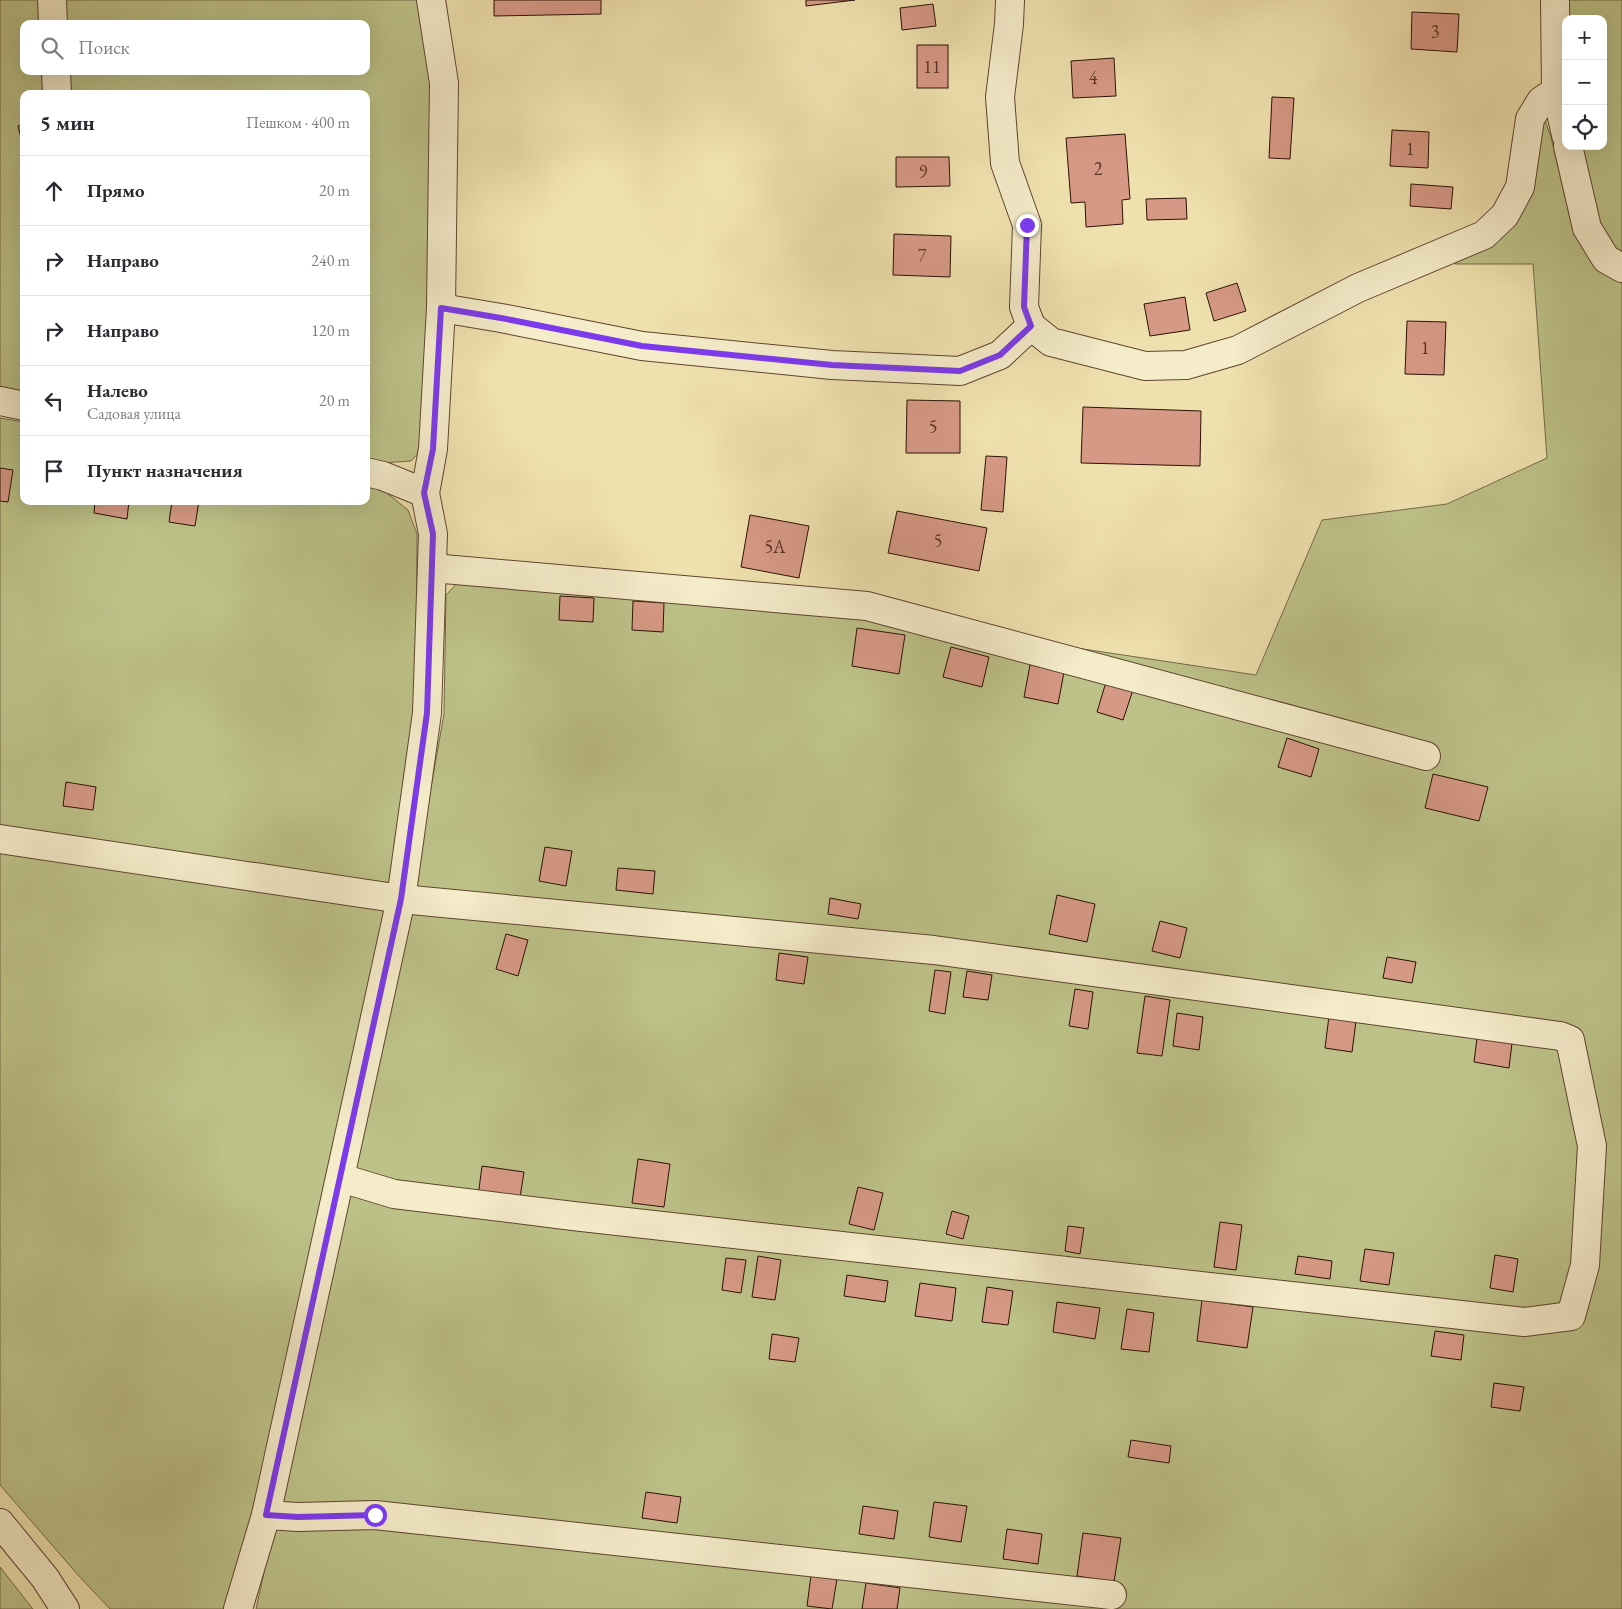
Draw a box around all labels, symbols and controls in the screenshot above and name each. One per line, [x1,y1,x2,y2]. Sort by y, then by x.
map controls [1562,15,1607,150]
button: + [1562,15,1607,60]
search box [20,20,370,75]
house number: 3 [1431,20,1439,43]
icon: search [38,34,66,62]
text: Поиск [78,35,130,60]
house number: 11 [923,55,941,78]
button: − [1562,60,1607,105]
house number: 4 [1089,66,1098,89]
button: locate [1562,105,1607,150]
text: 5 мин [40,109,95,136]
text: Пешком · 400 m [246,112,350,133]
house number: 1 [1406,137,1414,160]
house number: 2 [1094,157,1103,180]
house number: 9 [919,160,928,183]
icon: ahead [40,177,68,205]
text: Прямо [87,178,145,203]
text: 20 m [319,180,350,201]
route end [1016,214,1039,237]
house number: 7 [918,244,927,267]
icon: right [40,247,68,275]
text: Направо [87,248,159,273]
text: 240 m [311,250,350,271]
icon: right [40,317,68,345]
text: Направо [87,318,159,343]
text: 120 m [311,320,350,341]
house number: 1 [1421,336,1429,359]
text: Налево [87,378,148,403]
icon: left [40,387,68,415]
text: 20 m [319,390,350,411]
text: Садовая улица [87,403,181,424]
house number: 5 [929,415,937,438]
icon: arrive [40,457,68,485]
text: Пункт назначения [87,458,243,483]
house number: 5 [934,529,942,552]
house number: 5А [764,535,786,558]
route start [364,1504,387,1527]

